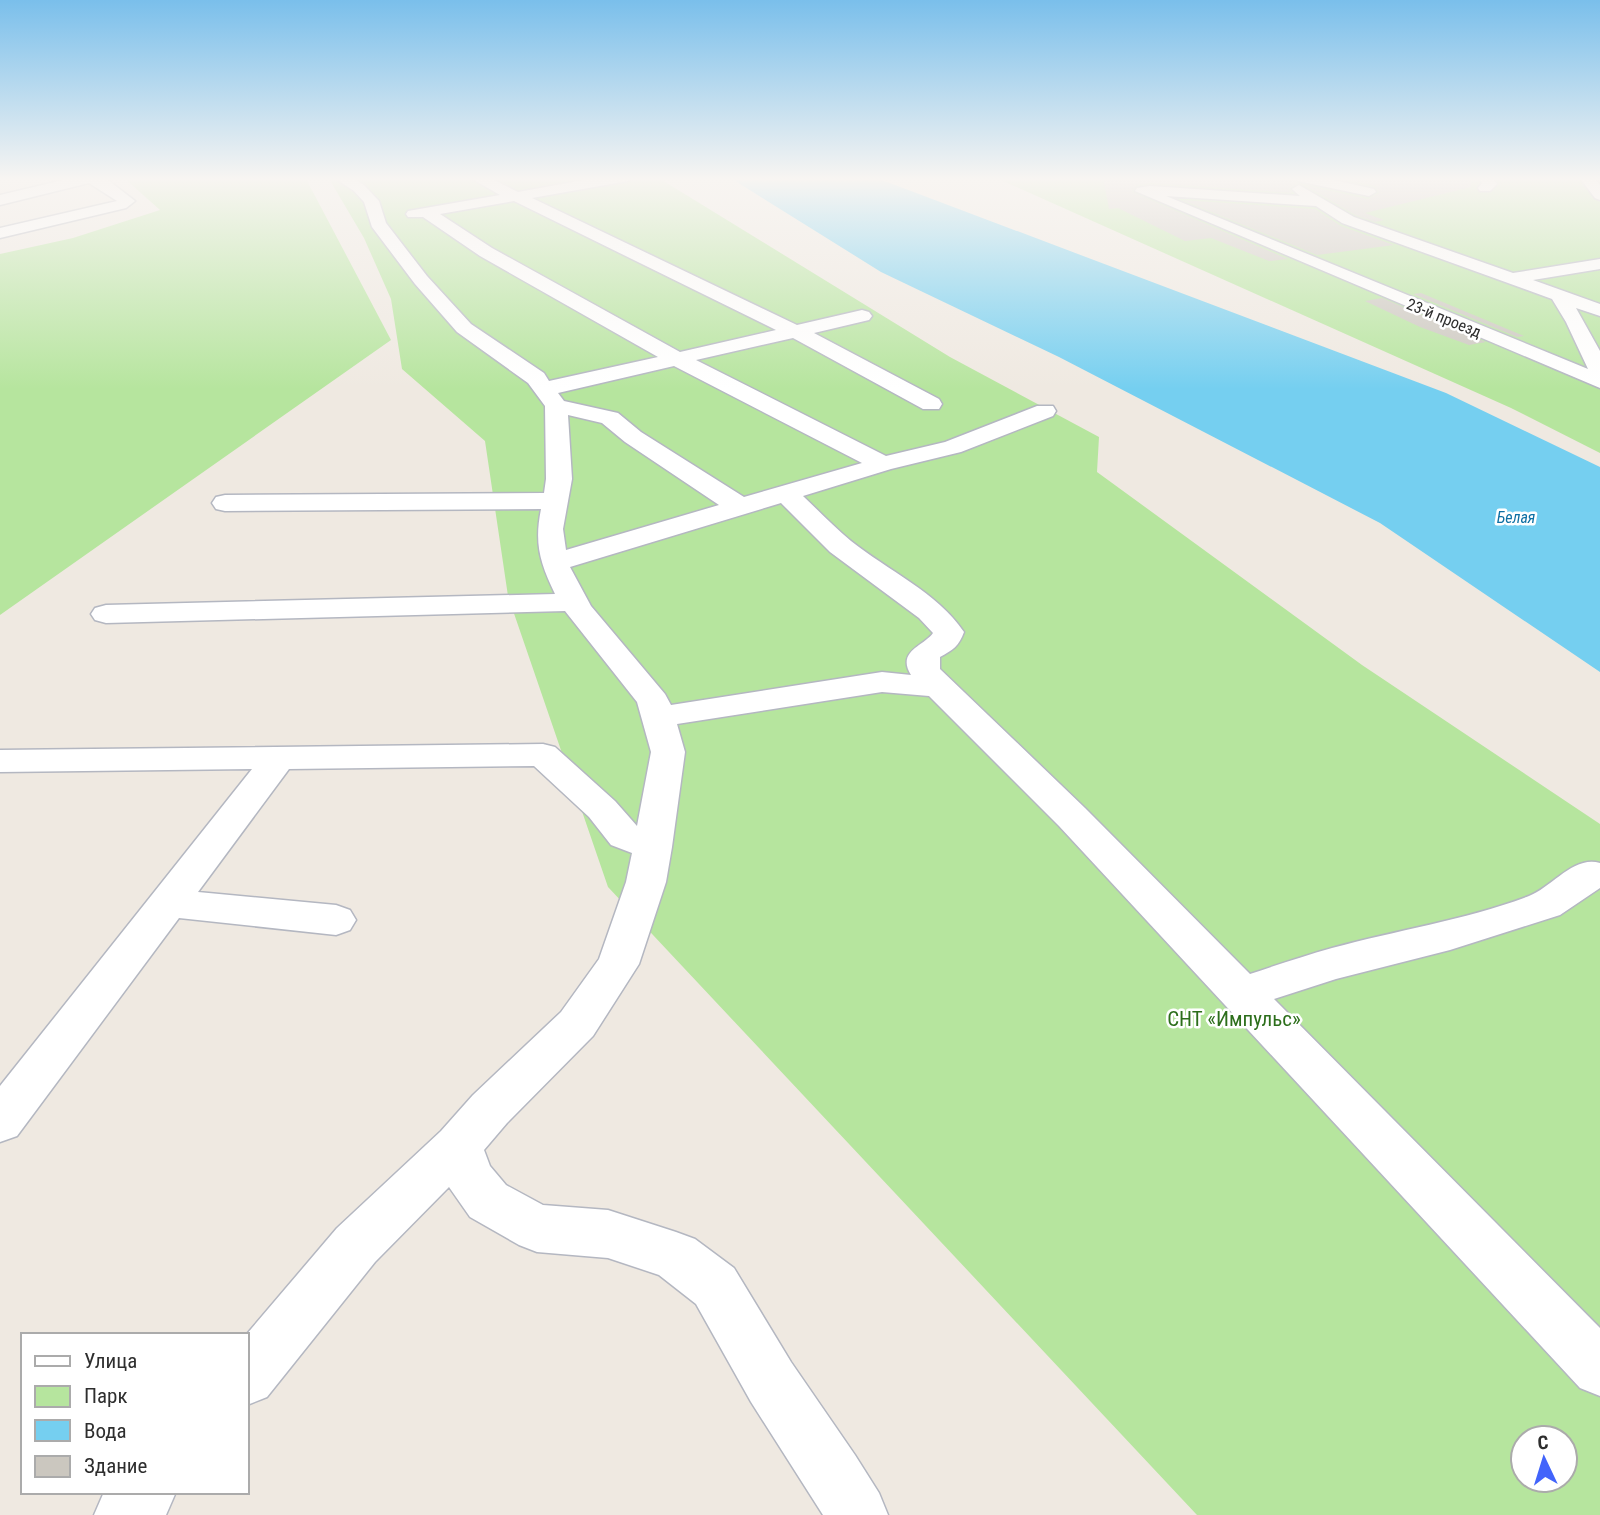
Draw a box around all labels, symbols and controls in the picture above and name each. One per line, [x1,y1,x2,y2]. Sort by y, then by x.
street label: 23-й проезд [1404,294,1485,342]
water label: Белая [1497,508,1536,527]
park label: СНТ «Импульс» [1167,1007,1301,1031]
legend [21,1333,248,1494]
text: Улица [84,1349,137,1373]
text: Парк [84,1384,128,1408]
text: Вода [84,1419,127,1443]
north arrow [1509,1424,1579,1494]
text: С [1537,1431,1549,1454]
text: Здание [84,1454,148,1478]

